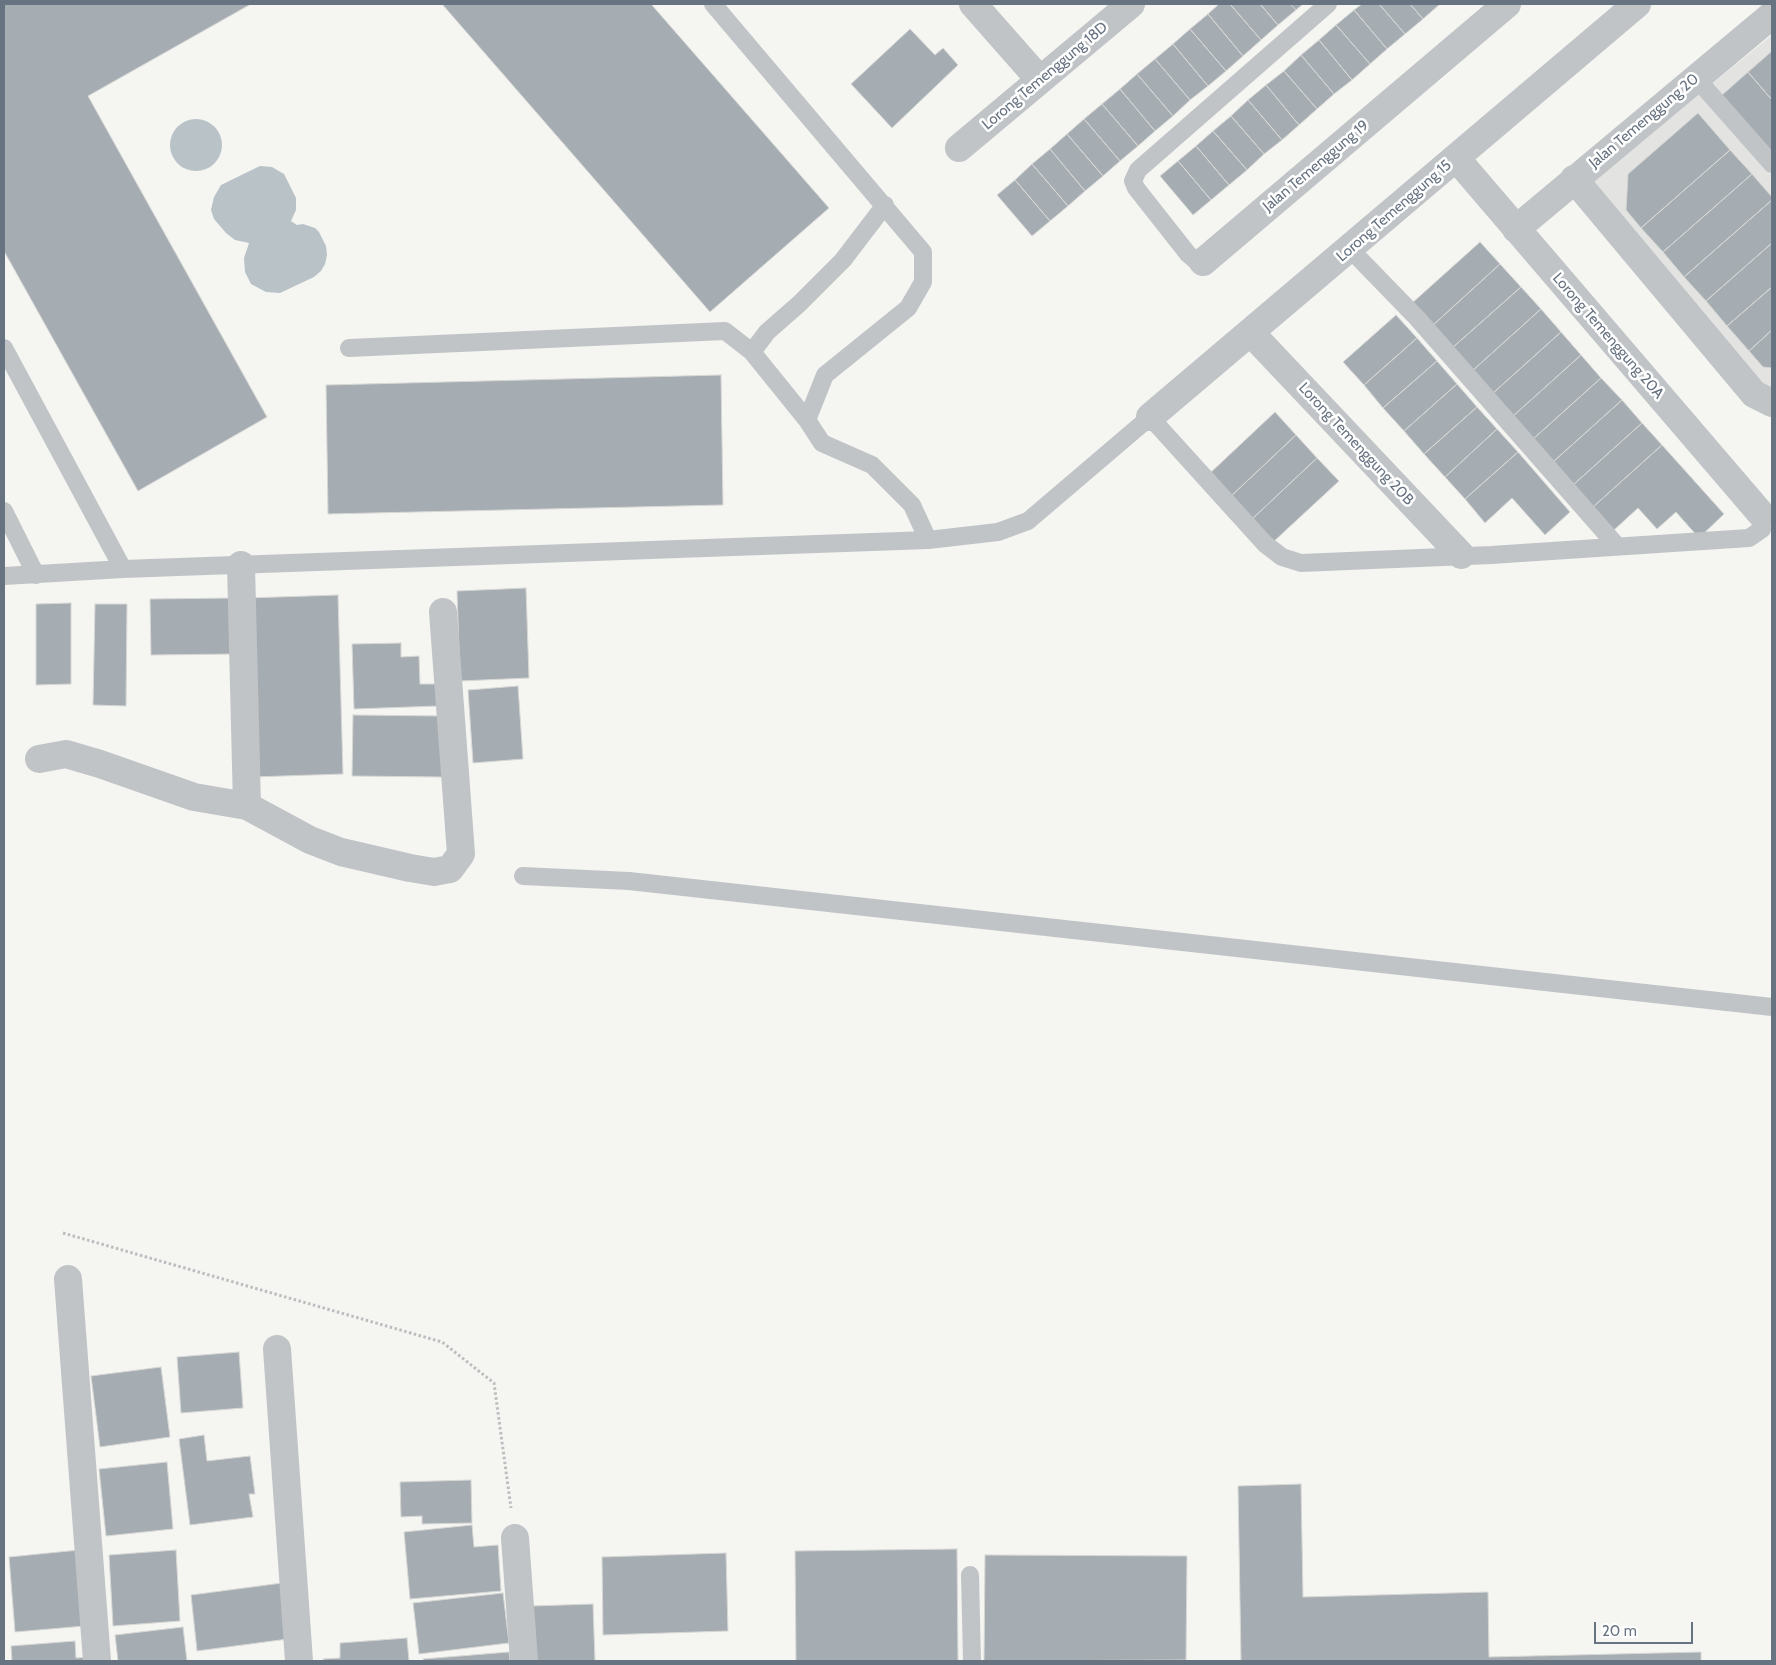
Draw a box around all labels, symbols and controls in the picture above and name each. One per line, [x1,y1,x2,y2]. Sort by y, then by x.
street label: Lorong Temenggung 18D [979,18,1111,134]
street label: Jalan Temenggung 20 [1586,70,1702,172]
street label: Jalan Temenggung 19 [1259,117,1373,215]
street label: Lorong Temenggung 15 [1333,156,1455,266]
street label: Lorong Temenggung 20A [1548,269,1668,403]
street label: Lorong Temenggung 20B [1295,379,1417,509]
scale bar [1596,1612,1695,1644]
text: 20 m [1602,1622,1637,1640]

